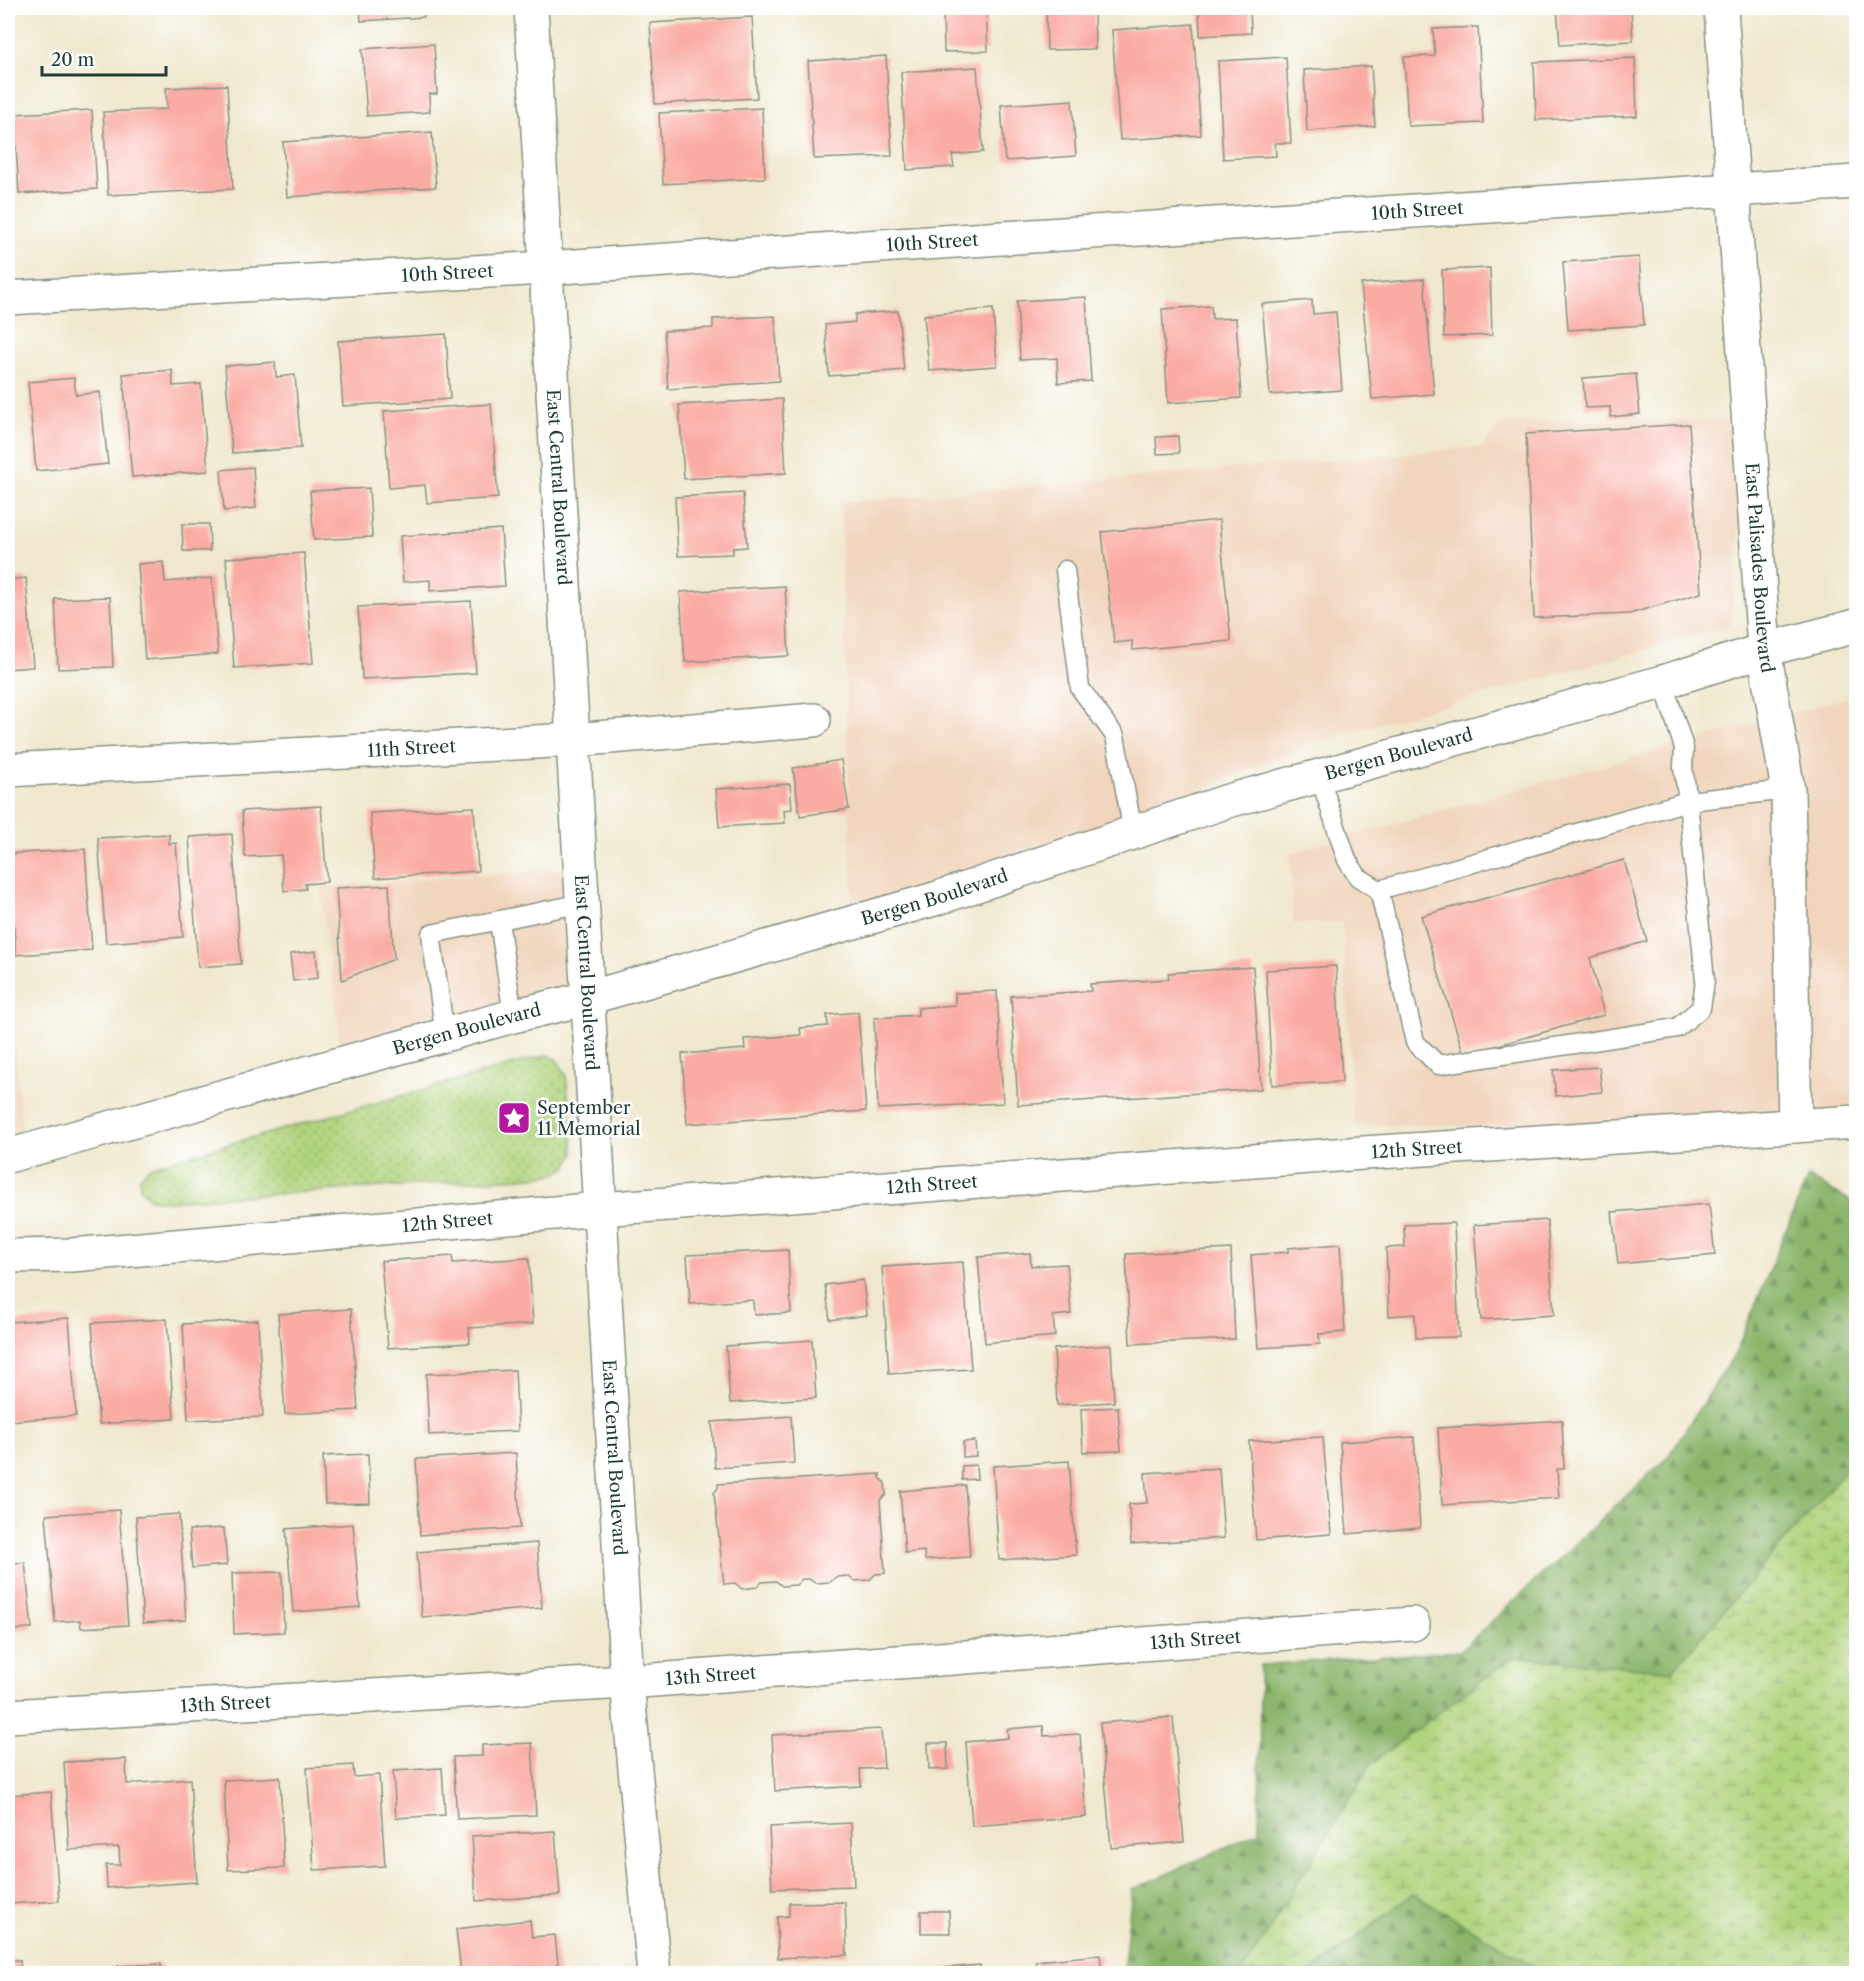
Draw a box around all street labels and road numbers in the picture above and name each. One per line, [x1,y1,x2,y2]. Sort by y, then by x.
street label: 10th Street [1370,197,1465,225]
street label: 10th Street [885,229,980,257]
street label: 10th Street [401,260,495,287]
street label: East Central Boulevard [542,388,575,586]
street label: East Palisades Boulevard [1740,462,1779,675]
street label: Bergen Boulevard [1322,724,1475,785]
street label: 11th Street [367,735,457,762]
street label: Bergen Boulevard [859,864,1011,930]
street label: East Central Boulevard [570,874,603,1071]
street label: Bergen Boulevard [390,999,543,1060]
street label: 12th Street [1370,1136,1464,1163]
street label: 12th Street [886,1170,979,1199]
street label: 12th Street [401,1207,495,1237]
street label: East Central Boulevard [598,1359,631,1556]
street label: 13th Street [1149,1626,1242,1654]
street label: 13th Street [665,1661,758,1690]
street label: 13th Street [180,1691,272,1718]

